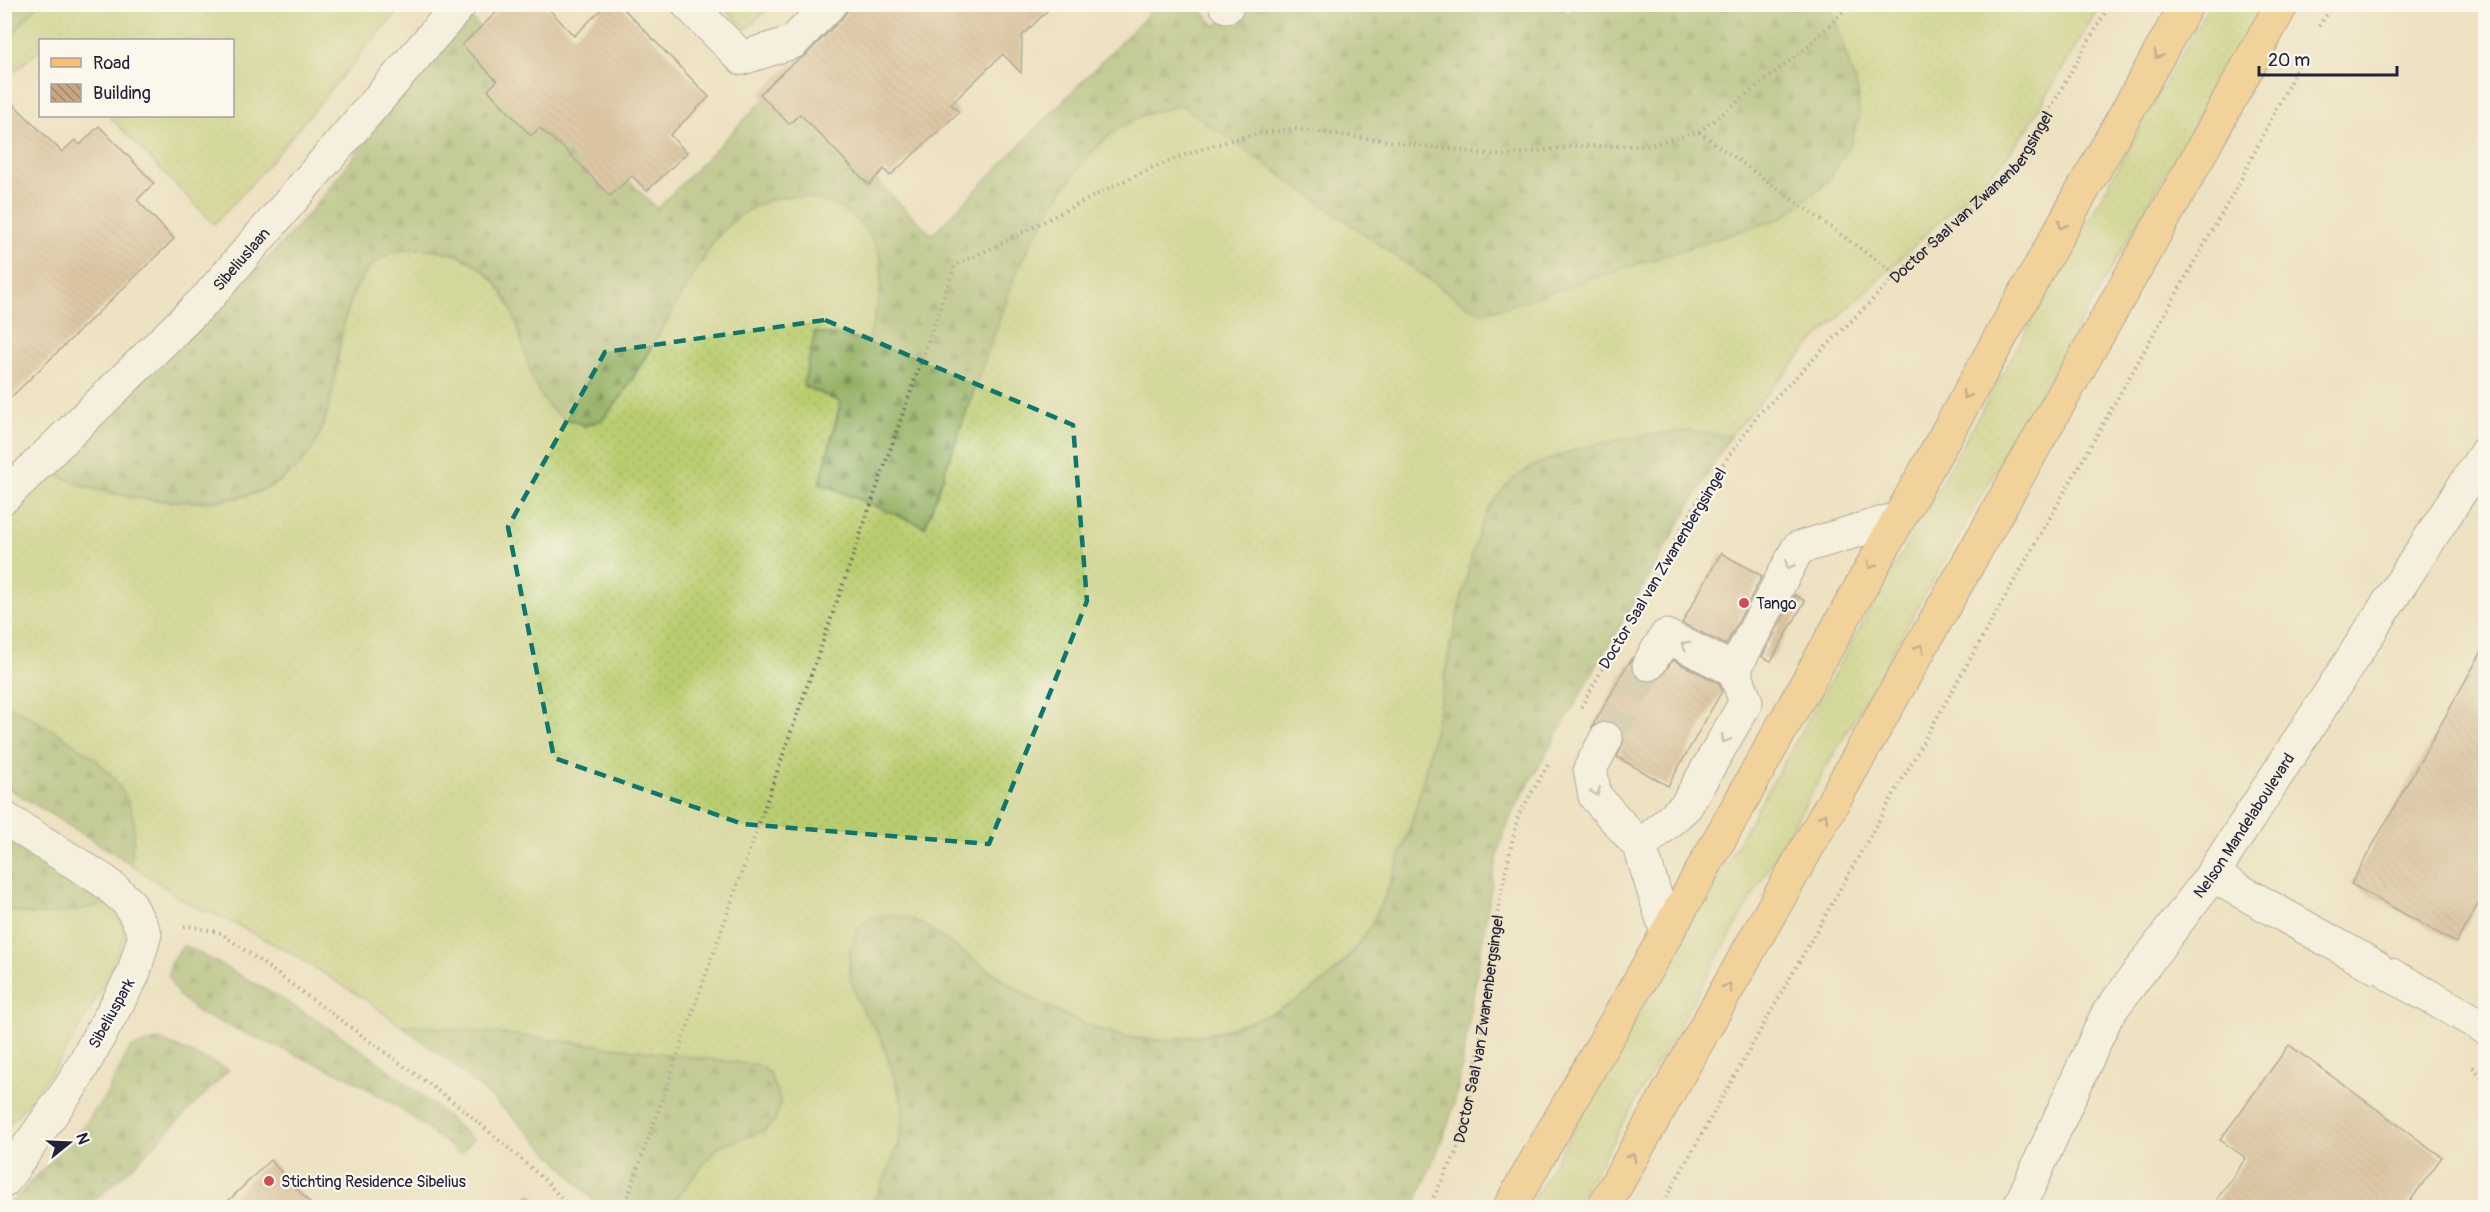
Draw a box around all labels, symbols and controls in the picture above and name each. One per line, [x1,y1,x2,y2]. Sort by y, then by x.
legend [39,39,234,117]
scale bar [2259,39,2397,77]
one-way arrow [2154,49,2165,60]
text: 20 m [2268,49,2310,72]
text: Road [93,52,130,75]
text: Building [93,82,151,105]
street label: Doctor Saal van Zwanenbergsingel [1885,108,2058,288]
one-way arrow [2058,219,2069,230]
street label: Sibeliuslaan [209,224,274,295]
one-way arrow [1962,389,1974,399]
street label: Doctor Saal van Zwanenbergsingel [1595,464,1731,673]
one-way arrow [1785,559,1796,570]
one-way arrow [1867,559,1878,570]
place label: Tango [1756,594,1797,614]
marker: Tango [1737,596,1751,610]
one-way arrow [1681,641,1692,653]
one-way arrow [1913,644,1924,654]
one-way arrow [1721,733,1732,743]
street label: Nelson Mandelaboulevard [2189,750,2299,902]
one-way arrow [1589,785,1601,796]
one-way arrow [1817,813,1828,824]
street label: Doctor Saal van Zwanenbergsingel [1450,914,1508,1145]
street label: Sibeliuspark [84,975,139,1052]
one-way arrow [1721,983,1732,993]
north arrow [39,1113,99,1173]
text: N [71,1130,94,1147]
one-way arrow [1624,1153,1636,1163]
place label: Stichting Residence Sibelius [281,1172,466,1192]
marker: Stichting Residence Sibelius [262,1174,276,1188]

